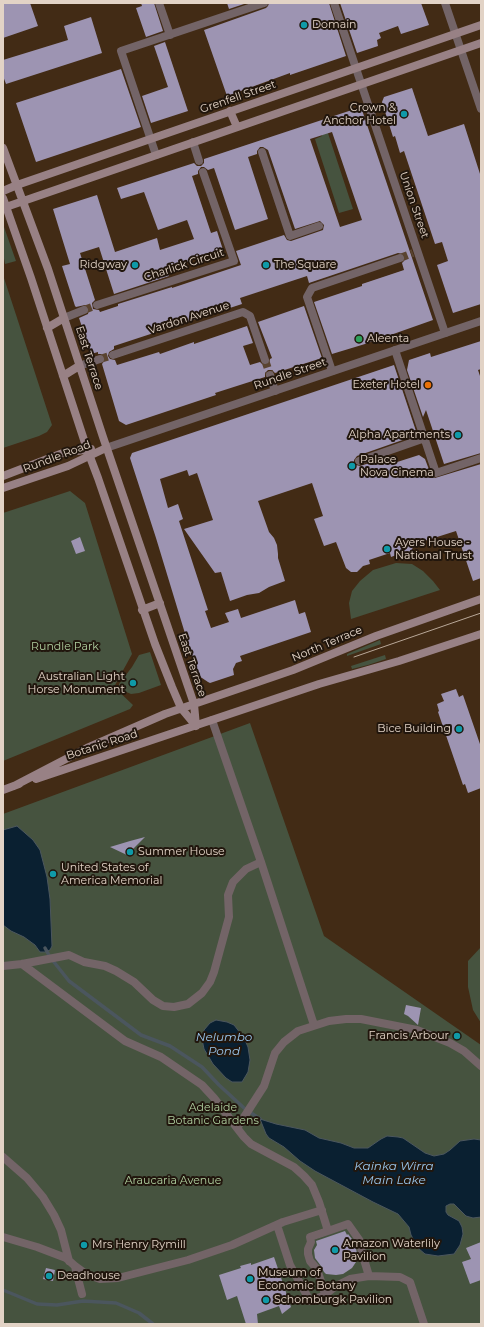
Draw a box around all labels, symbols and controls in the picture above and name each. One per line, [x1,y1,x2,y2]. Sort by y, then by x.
place label: Domain [312,18,357,32]
marker: Domain [299,20,309,30]
street label: Grenfell Street [198,78,278,116]
place label: Crown & Anchor Hotel [323,101,396,127]
marker: Crown & Anchor Hotel [399,109,409,119]
street label: Union Street [396,170,432,240]
street label: Charlick Circuit [142,246,226,284]
place label: Ridgway [79,258,127,272]
place label: The Square [274,258,336,272]
marker: Ridgway [130,260,140,270]
marker: The Square [261,260,271,270]
street label: Vardon Avenue [147,299,231,337]
street label: East Terrace [72,324,106,392]
place label: Aleenta [367,332,409,346]
marker: Aleenta [354,334,364,344]
street label: Rundle Street [252,355,328,393]
place label: Exeter Hotel [353,378,420,392]
marker: Exeter Hotel [423,380,433,390]
place label: Alpha Apartments [348,428,450,442]
marker: Alpha Apartments [453,430,463,440]
street label: Rundle Road [21,438,93,476]
place label: Palace Nova Cinema [360,453,434,479]
marker: Palace Nova Cinema [347,461,357,471]
place label: Ayers House - National Trust [395,536,472,562]
marker: Ayers House - National Trust [382,544,392,554]
street label: North Terrace [290,623,364,665]
street label: East Terrace [175,631,209,699]
park label: Rundle Park [31,640,99,654]
place label: Australian Light Horse Monument [27,670,125,696]
marker: Australian Light Horse Monument [128,678,138,688]
place label: Bice Building [377,722,451,736]
marker: Bice Building [454,724,464,734]
street label: Botanic Road [65,727,139,763]
place label: Summer House [138,845,225,859]
marker: Summer House [125,847,135,857]
place label: United States of America Memorial [61,861,163,887]
marker: United States of America Memorial [48,869,58,879]
place label: Francis Arbour [369,1029,449,1043]
water label: Nelumbo Pond [196,1030,252,1058]
marker: Francis Arbour [452,1031,462,1041]
park label: Adelaide Botanic Gardens [167,1101,259,1127]
water label: Kainka Wirra Main Lake [354,1159,434,1187]
park label: Araucaria Avenue [125,1174,221,1188]
place label: Amazon Waterlily Pavilion [343,1237,440,1263]
place label: Mrs Henry Rymill [92,1238,186,1252]
marker: Mrs Henry Rymill [79,1240,89,1250]
marker: Amazon Waterlily Pavilion [330,1245,340,1255]
place label: Museum of Economic Botany [258,1266,355,1292]
place label: Deadhouse [57,1269,120,1283]
marker: Deadhouse [44,1271,54,1281]
marker: Museum of Economic Botany [245,1274,255,1284]
place label: Schomburgk Pavilion [274,1293,392,1307]
marker: Schomburgk Pavilion [261,1295,271,1305]

